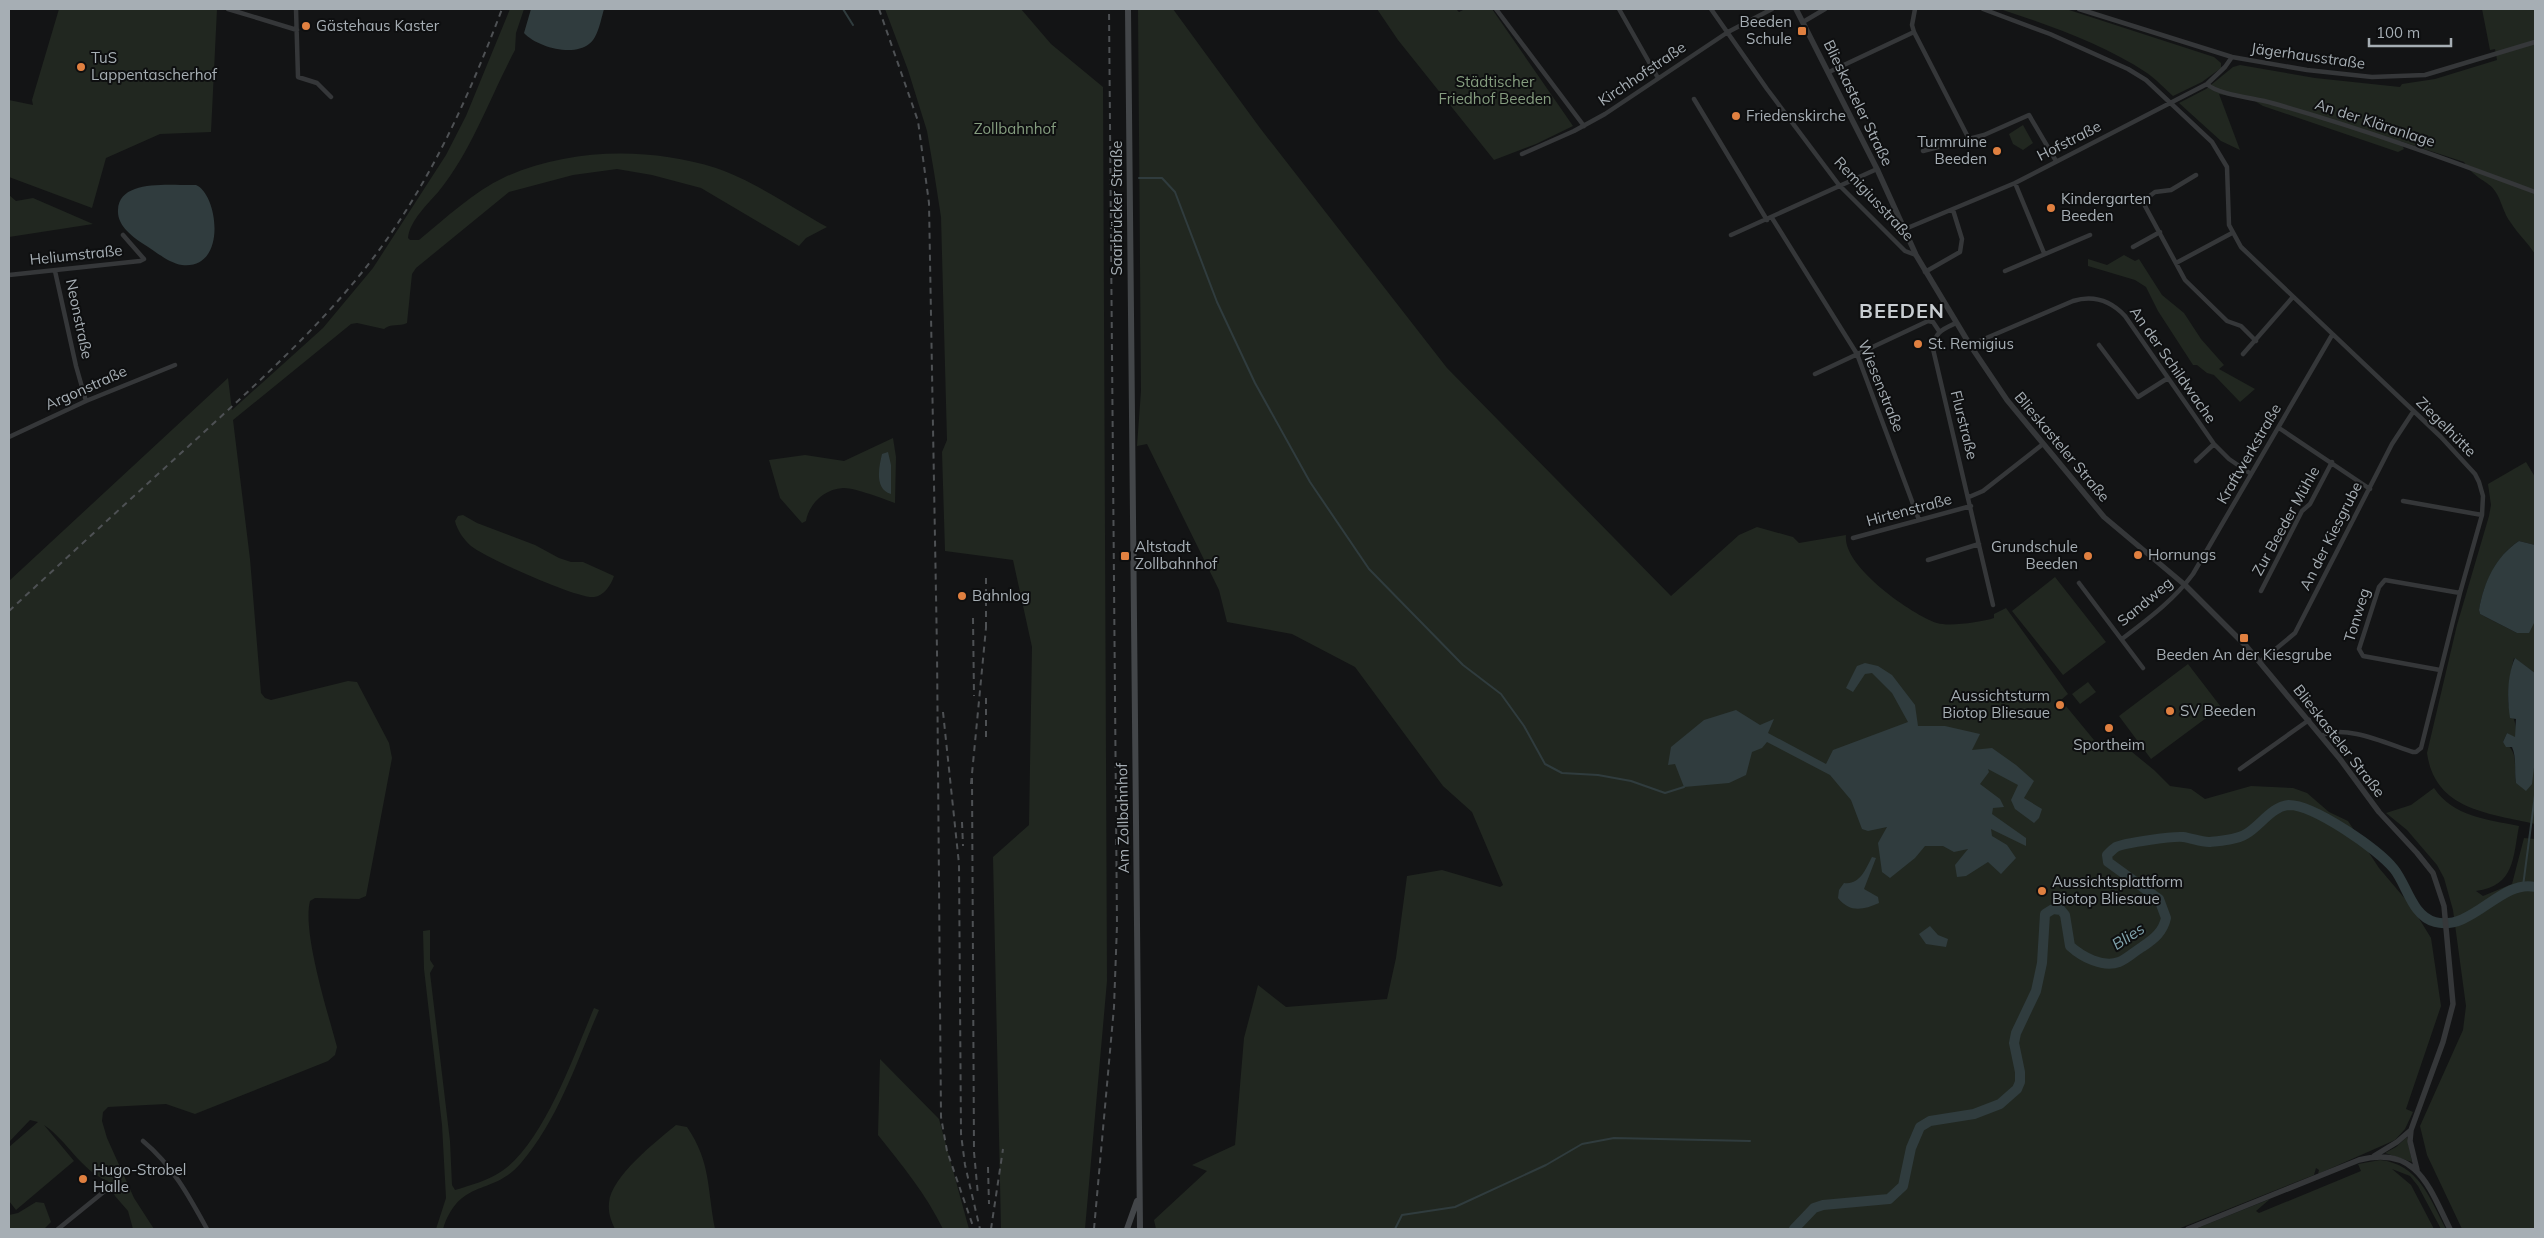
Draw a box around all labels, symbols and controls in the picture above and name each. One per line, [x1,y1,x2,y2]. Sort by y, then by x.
place label: Beeden Schule [1740,12,1792,48]
scale bar [2369,15,2452,47]
place label: Gästehaus Kaster [316,16,440,35]
marker: Gästehaus Kaster [300,20,312,32]
text: 100 m [2376,23,2420,42]
marker: Beeden Schule [1796,25,1808,37]
street label: Kirchhofstraße [1594,37,1689,110]
street label: Blieskasteler Straße [1820,37,1897,169]
street label: Jägerhausstraße [2250,38,2366,73]
place label: TuS Lappentascherhof [91,48,218,84]
marker: TuS Lappentascherhof [75,61,87,73]
park label: Städtischer Friedhof Beeden [1438,72,1552,108]
street label: An der Kläranlage [2313,94,2438,151]
place label: Friedenskirche [1746,106,1846,125]
marker: Friedenskirche [1730,110,1742,122]
street label: Hofstraße [2033,116,2104,165]
park label: Zollbahnhof [974,119,1057,138]
place label: Turmruine Beeden [1917,132,1987,168]
street label: Saarbrücker Straße [1107,141,1126,275]
marker: Turmruine Beeden [1991,145,2003,157]
street label: Remigiusstraße [1830,153,1918,245]
place label: Kindergarten Beeden [2061,189,2151,225]
marker: Kindergarten Beeden [2045,202,2057,214]
street label: Heliumstraße [29,240,123,269]
street label: Neonstraße [62,277,97,361]
district label: BEEDEN [1859,298,1945,323]
street label: An der Schildwache [2126,303,2221,427]
place label: St. Remigius [1928,334,2014,353]
street label: Wiesenstraße [1854,337,1909,435]
marker: St. Remigius [1912,338,1924,350]
street label: Argonstraße [42,361,130,414]
street label: Flurstraße [1947,388,1982,461]
street label: Blieskasteler Straße [2011,388,2114,506]
street label: Ziegelhütte [2412,393,2480,461]
street label: Kraftwerkstraße [2212,400,2285,507]
street label: Zur Beeder Mühle [2248,463,2323,579]
street label: An der Kiesgrube [2295,478,2366,593]
street label: Hirtenstraße [1864,489,1954,530]
place label: Altstadt Zollbahnhof [1135,537,1218,573]
place label: Grundschule Beeden [1991,537,2078,573]
place label: Hornungs [2148,545,2216,564]
marker: Hornungs [2132,549,2144,561]
marker: Altstadt Zollbahnhof [1119,550,1131,562]
marker: Grundschule Beeden [2082,550,2094,562]
street label: Sandweg [2113,573,2176,630]
place label: Bahnlog [972,586,1030,605]
street label: Tonweg [2339,586,2374,644]
marker: Bahnlog [956,590,968,602]
marker: Beeden An der Kiesgrube [2238,632,2250,644]
place label: Beeden An der Kiesgrube [2156,645,2332,664]
street label: Blieskasteler Straße [2289,680,2389,801]
place label: Aussichtsturm Biotop Bliesaue [1942,686,2050,722]
marker: Aussichtsturm Biotop Bliesaue [2054,699,2066,711]
place label: SV Beeden [2180,701,2256,720]
marker: SV Beeden [2164,705,2176,717]
marker: Sportheim [2103,722,2115,734]
place label: Sportheim [2073,735,2145,754]
street label: Am Zollbahnhof [1112,762,1133,873]
place label: Aussichtsplattform Biotop Bliesaue [2052,872,2183,908]
marker: Aussichtsplattform Biotop Bliesaue [2036,885,2048,897]
water label: Blies [2108,918,2148,954]
place label: Hugo-Strobel Halle [93,1160,186,1196]
marker: Hugo-Strobel Halle [77,1173,89,1185]

